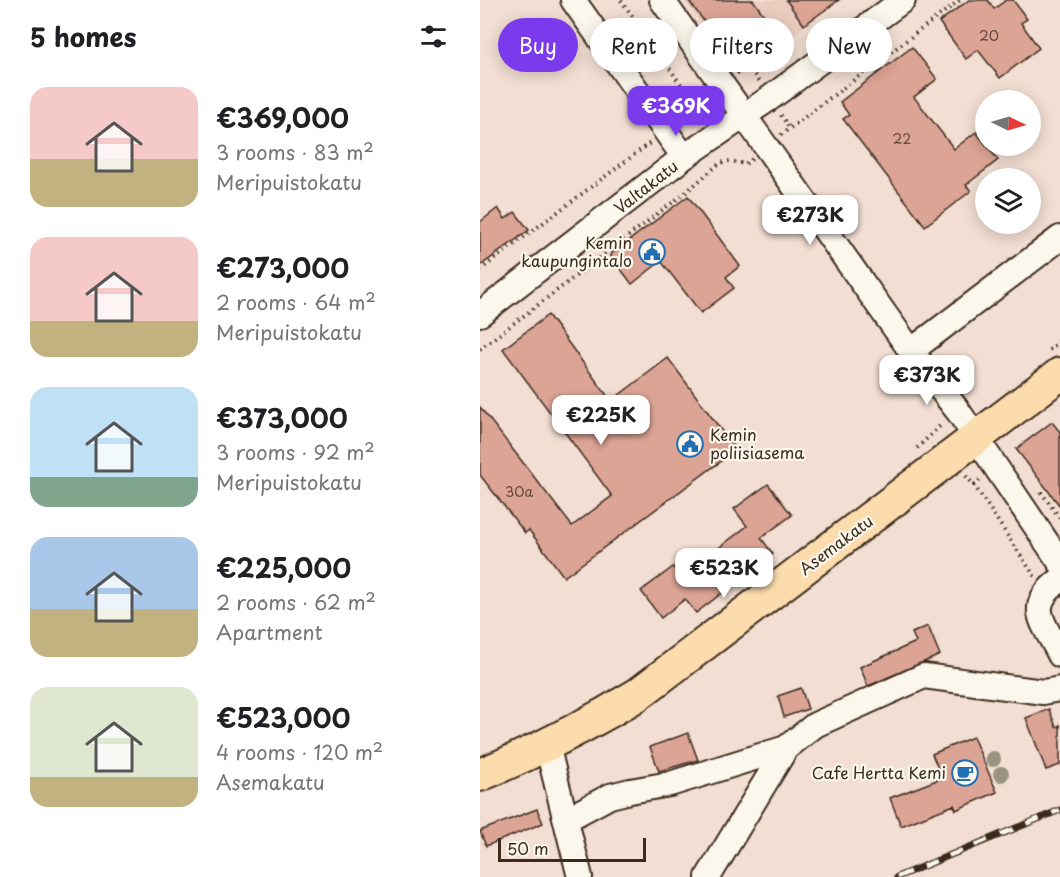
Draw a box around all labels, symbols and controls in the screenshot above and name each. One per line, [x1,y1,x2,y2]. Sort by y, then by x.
text: 5 homes [30,17,136,56]
chip: Buy [498,18,578,72]
chip: Rent [590,18,678,72]
chip: Filters [690,18,794,72]
chip: New [806,18,892,72]
icon: filters [417,20,450,53]
house number: 20 [979,25,999,46]
pin: €369K [634,86,718,137]
text: €369K [641,90,711,120]
north arrow [975,90,1041,156]
map controls [975,90,1041,234]
text: €369,000 [216,98,349,137]
icon: home [78,111,150,183]
house number: 22 [893,128,911,149]
text: 3 rooms · 83 m² [216,137,374,167]
street label: Valtakatu [608,154,682,219]
text: Meripuistokatu [216,167,362,197]
button: layers [975,168,1041,234]
pin: €273K [768,195,852,246]
text: €273K [776,199,844,229]
place label: Kemin kaupungintalo [521,230,632,272]
public building icon: Kemin kaupungintalo [637,237,667,267]
text: €273,000 [216,248,349,287]
icon: home [78,261,150,333]
text: 2 rooms · 64 m² [216,287,376,317]
text: Meripuistokatu [216,317,362,347]
pin: €373K [885,355,969,406]
text: €373K [893,359,961,389]
pin: €225K [559,395,643,446]
text: €373,000 [216,398,348,437]
text: €225K [566,399,636,429]
icon: home [78,411,150,483]
place label: Kemin poliisiasema [710,422,804,464]
public building icon: Kemin poliisiasema [675,429,705,459]
text: 3 rooms · 92 m² [216,437,375,467]
text: Meripuistokatu [216,467,362,497]
house number: 30a [505,481,533,502]
street label: Asemakatu [793,508,877,580]
text: €225,000 [216,548,351,587]
pin: €523K [682,548,766,599]
text: €523K [689,552,759,582]
icon: home [78,561,150,633]
text: 2 rooms · 62 m² [216,587,376,617]
text: Apartment [216,617,323,647]
text: €523,000 [216,698,350,737]
icon: home [78,711,150,783]
text: 4 rooms · 120 m² [216,737,383,767]
cafe icon: Cafe Hertta Kemi [950,758,980,788]
place label: Cafe Hertta Kemi [812,760,946,784]
text: Asemakatu [216,767,325,797]
scale bar [498,835,646,862]
text: 50 m [507,836,548,860]

